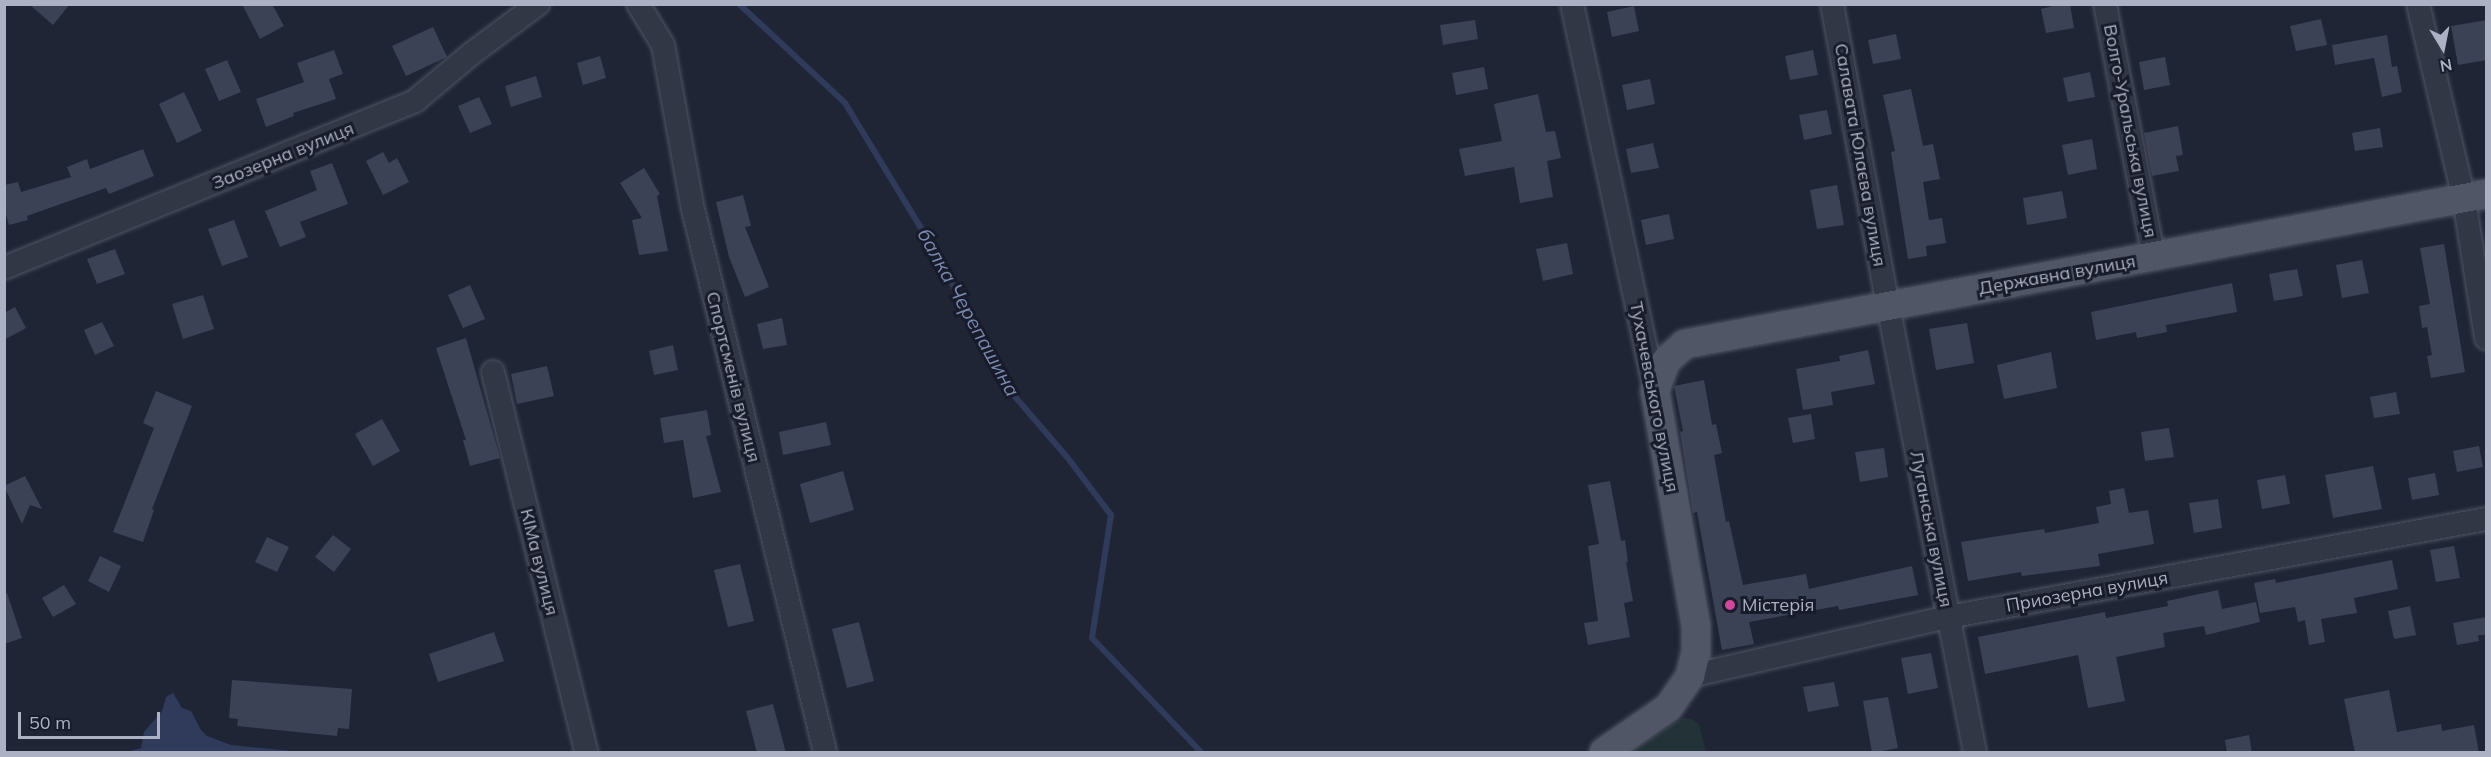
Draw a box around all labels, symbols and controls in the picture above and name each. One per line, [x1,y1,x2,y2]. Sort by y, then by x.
north arrow [2413,18,2473,78]
street label: Волго-Уральська вулиця [2099,22,2161,240]
street label: Салавата Юлаєва вулиця [1830,42,1890,268]
text: N [2438,55,2454,77]
street label: Заозерна вулиця [209,118,357,194]
water label: балка Черепашина [913,224,1025,400]
street label: Державна вулиця [1977,251,2137,299]
street label: Спортсменів вулиця [701,289,765,465]
street label: Тухачевського вулиця [1625,300,1683,494]
street label: Луганська вулиця [1905,449,1957,609]
street label: КІМа вулиця [515,507,563,617]
street label: Приозерна вулиця [2004,567,2170,617]
place label: Містерія [1742,594,1814,616]
marker: Містерія [1723,598,1737,612]
scale bar [21,700,164,738]
text: 50 m [29,711,71,734]

